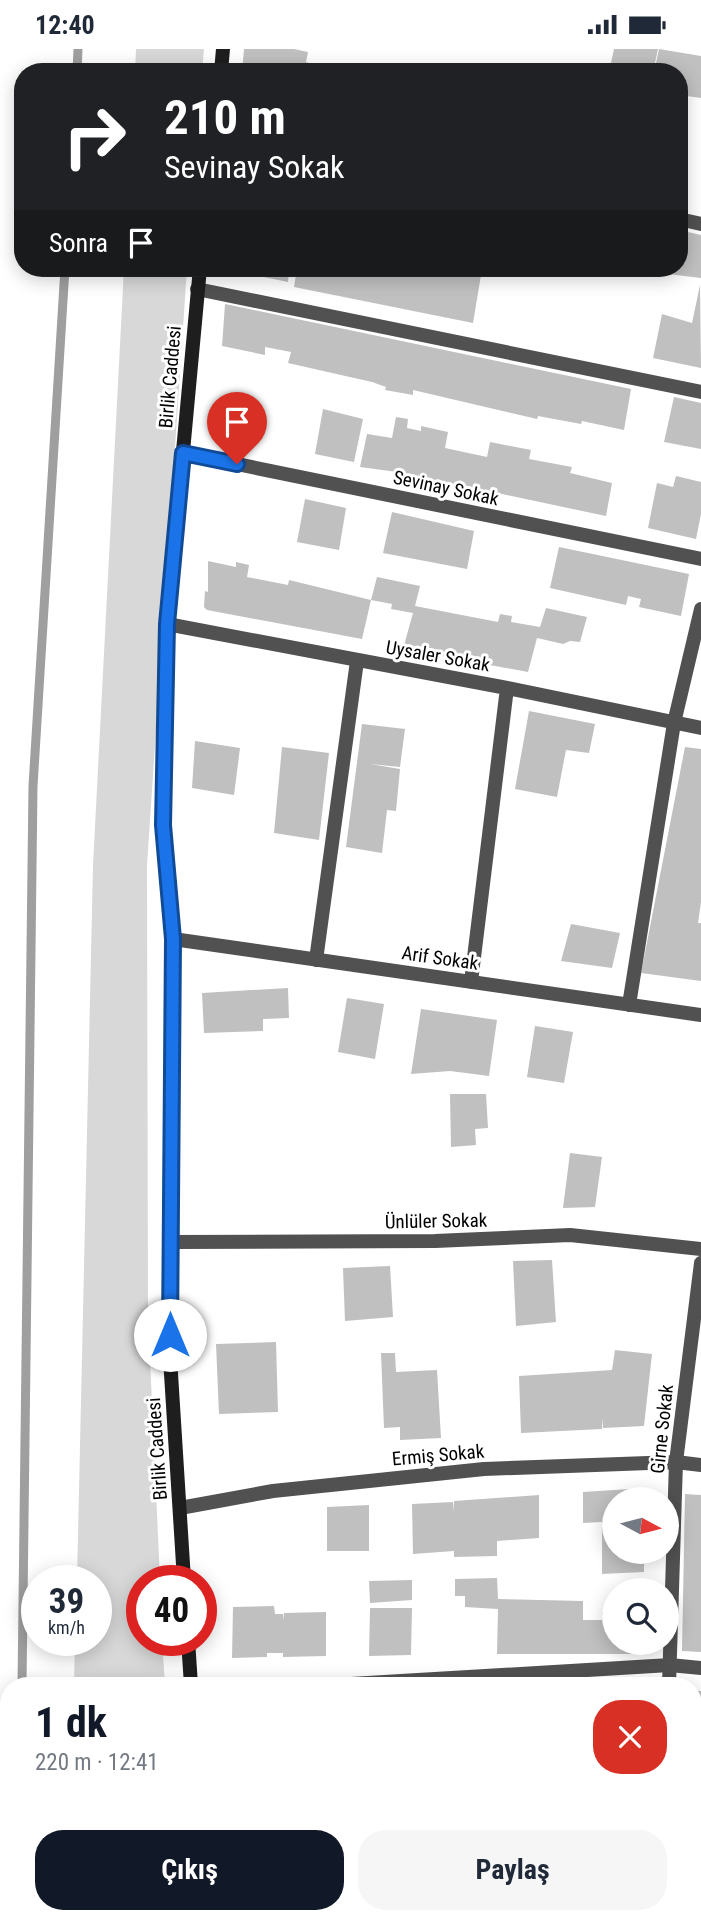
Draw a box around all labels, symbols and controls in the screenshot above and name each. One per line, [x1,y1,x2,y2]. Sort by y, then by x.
text: 12:40 [35,10,95,40]
text: 210 m [164,89,286,146]
icon: right [49,91,140,182]
text: Sevinay Sokak [164,148,345,186]
icon: arrive [122,224,160,262]
text: Sonra [49,228,108,258]
street label: Birlik Caddesi [154,325,186,429]
pin [207,392,267,464]
icon: arrive [218,403,256,441]
street label: Sevinay Sokak [391,466,501,510]
street label: Uysaler Sokak [384,636,492,677]
street label: Arif Sokak [400,941,480,975]
street label: Ünlüler Sokak [385,1209,488,1233]
position arrow [133,1298,207,1372]
street label: Girne Sokak [646,1383,678,1475]
street label: Birlik Caddesi [142,1397,172,1501]
street label: Ermiş Sokak [391,1439,486,1470]
north arrow [602,1487,679,1565]
map controls [602,1487,679,1655]
speed limit sign: 40 [126,1565,217,1656]
button: search [602,1578,679,1655]
text: 39 [49,1581,84,1622]
text: km/h [48,1617,85,1638]
text: 1 dk [35,1698,107,1747]
button: close [593,1700,667,1774]
text: 220 m · 12:41 [35,1749,159,1776]
button: Çıkış [35,1830,344,1910]
button: Paylaş [358,1830,667,1910]

